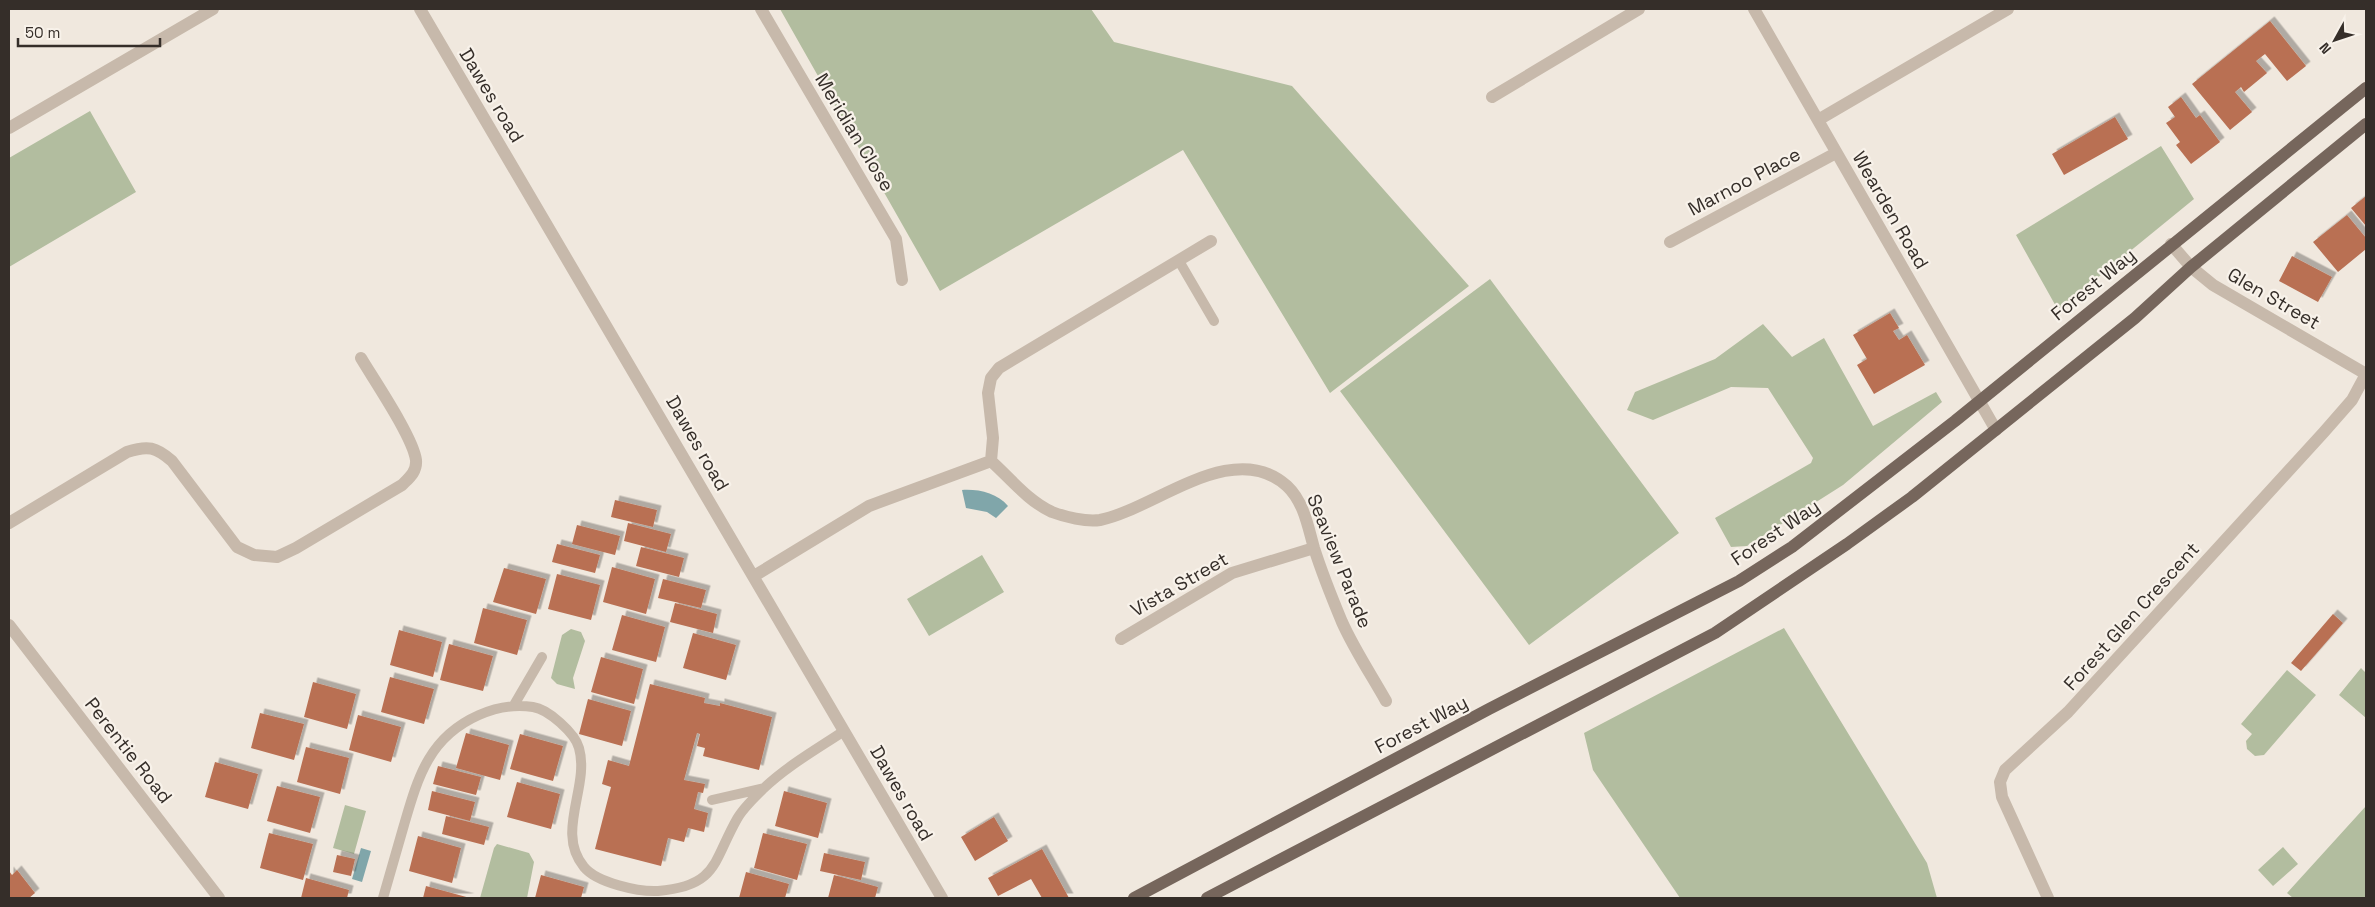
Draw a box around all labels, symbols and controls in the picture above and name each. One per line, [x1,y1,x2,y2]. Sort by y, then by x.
scale bar [18,15,160,47]
north arrow [2310,15,2360,65]
text: 50 m [25,23,60,42]
text: N [2315,39,2335,58]
street label: Dawes road [454,43,530,147]
street label: Meridian Close [809,69,900,196]
street label: Marnoo Place [1684,141,1805,222]
street label: Wearden Road [1847,147,1934,274]
street label: Forest Way [2046,243,2141,326]
street label: Glen Street [2223,262,2325,335]
street label: Dawes road [660,391,735,495]
street label: Seaview Parade [1301,490,1378,632]
street label: Forest Way [1726,494,1825,571]
street label: Forest Glen Crescent [2058,537,2205,696]
street label: Vista Street [1126,546,1233,622]
street label: Forest Way [1370,689,1472,759]
street label: Perentie Road [79,692,178,808]
street label: Dawes road [864,741,939,845]

